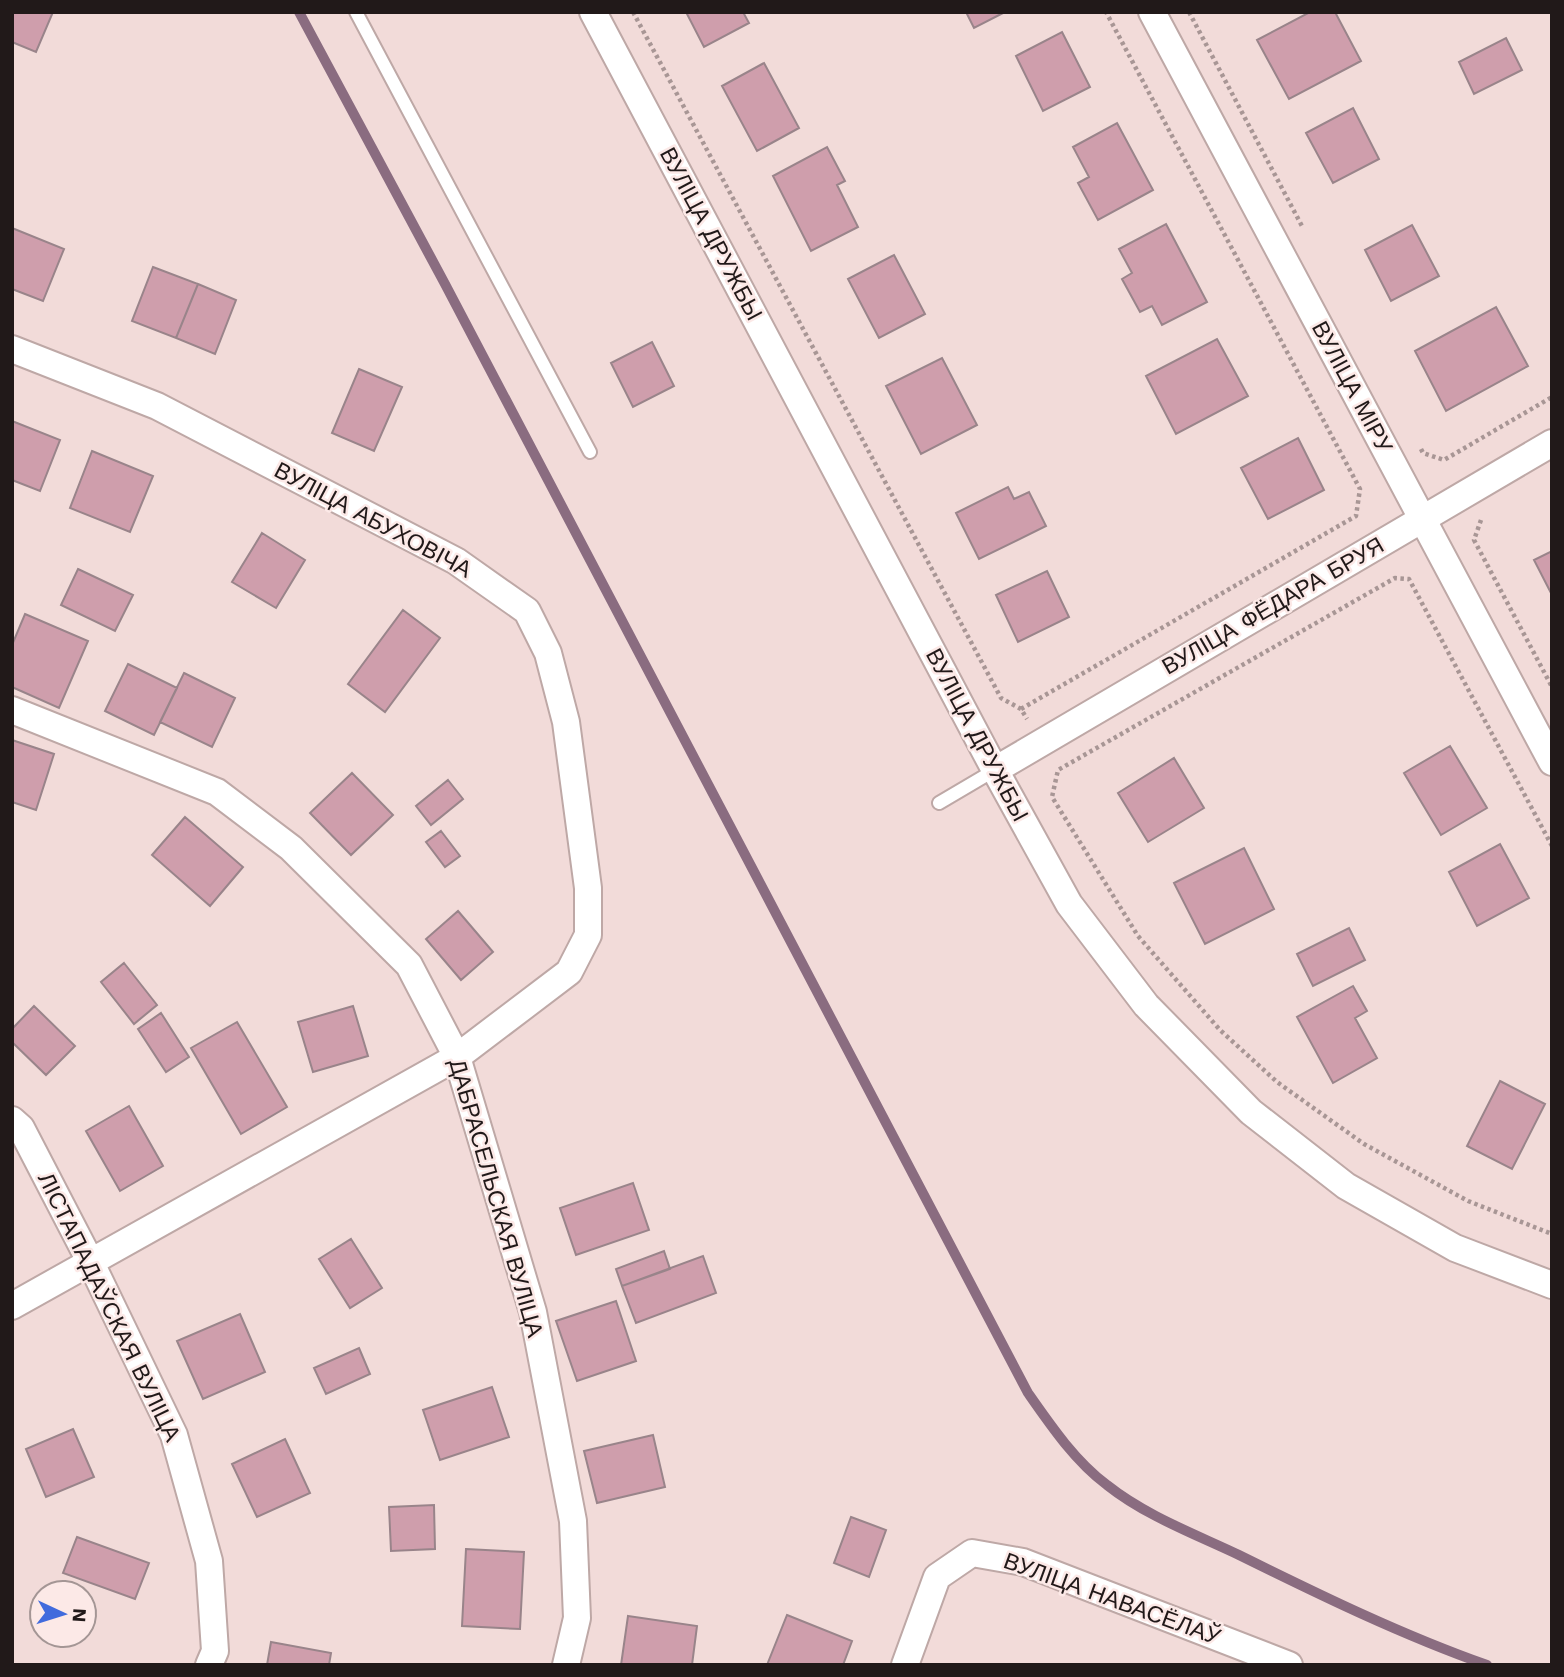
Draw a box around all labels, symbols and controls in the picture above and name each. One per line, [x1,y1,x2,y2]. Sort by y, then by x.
street label: ВУЛІЦА ДРУЖБЫ [654,143,768,325]
street label: ВУЛІЦА МІРУ [1306,317,1398,458]
street label: ВУЛІЦА АБУХОВІЧА [270,457,477,584]
street label: ВУЛІЦА ФЁДАРА БРУЯ [1157,531,1389,681]
street label: ВУЛІЦА ДРУЖБЫ [920,644,1034,826]
street label: ДАБРАСЕЛЬСКАЯ ВУЛІЦА [443,1056,549,1341]
street label: ЛІСТАПАДАЎСКАЯ ВУЛІЦА [32,1168,187,1446]
street label: ВУЛІЦА НАВАСЁЛАЎ [1000,1546,1225,1651]
north arrow [28,1579,98,1649]
text: N [67,1607,91,1623]

